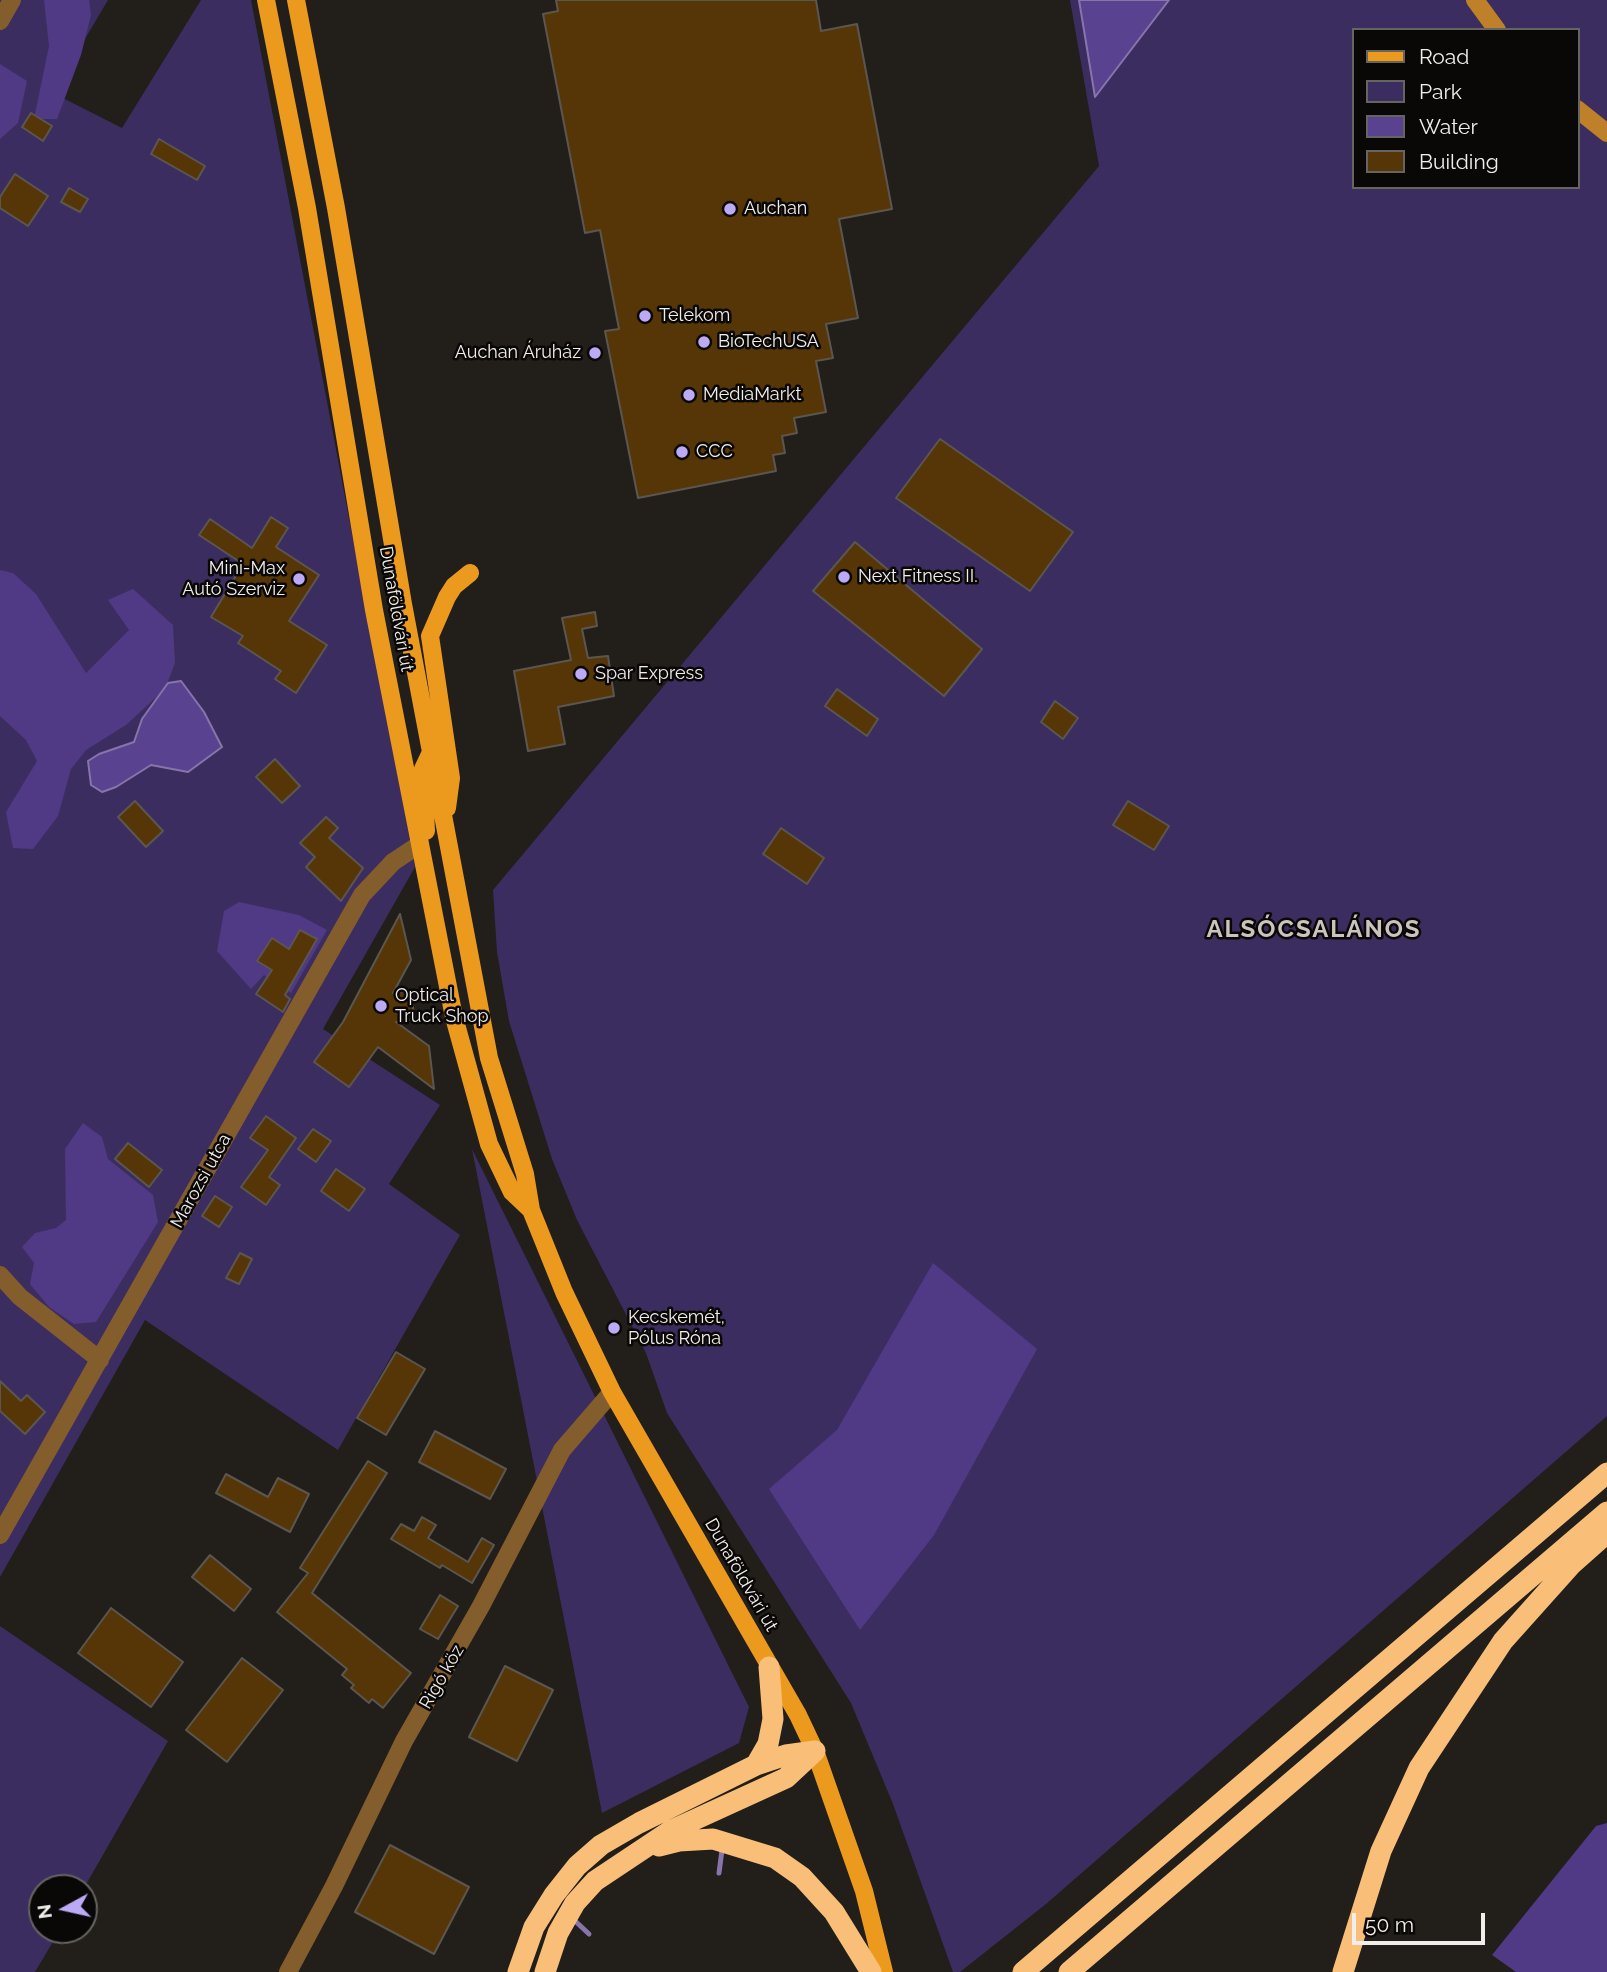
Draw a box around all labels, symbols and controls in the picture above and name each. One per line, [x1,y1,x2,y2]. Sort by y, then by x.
legend [1352,28,1579,189]
text: Road [1419,44,1469,69]
text: Park [1419,79,1462,104]
text: Water [1419,114,1478,139]
text: Building [1419,149,1499,174]
place label: Auchan [744,198,807,220]
marker: Auchan [722,201,738,217]
place label: Telekom [659,305,730,327]
marker: Telekom [637,308,653,324]
place label: BioTechUSA [718,331,819,353]
marker: BioTechUSA [696,334,712,350]
place label: Auchan Áruház [455,342,581,364]
marker: Auchan Áruház [587,345,603,361]
place label: MediaMarkt [703,384,802,406]
marker: MediaMarkt [681,387,697,403]
place label: CCC [696,441,733,463]
marker: CCC [674,444,690,460]
street label: Dunaföldvári út [374,545,418,673]
place label: Mini-Max Autó Szerviz [182,558,285,600]
place label: Next Fitness II. [858,566,978,588]
marker: Next Fitness II. [836,569,852,585]
marker: Mini-Max Autó Szerviz [291,571,307,587]
place label: Spar Express [595,663,703,685]
marker: Spar Express [573,666,589,682]
district label: ALSÓCSALÁNOS [1208,916,1420,944]
place label: Optical Truck Shop [395,985,489,1028]
marker: Optical Truck Shop [373,998,389,1014]
street label: Marozsi utca [166,1130,236,1232]
place label: Kecskemét, Pólus Róna [628,1307,725,1350]
marker: Kecskemét, Pólus Róna [606,1320,622,1336]
street label: Dunaföldvári út [700,1515,782,1635]
street label: Rigó köz [415,1641,469,1713]
north arrow [28,1874,98,1944]
scale bar [1355,1898,1488,1942]
text: N [32,1903,56,1920]
text: 50 m [1365,1912,1414,1937]

